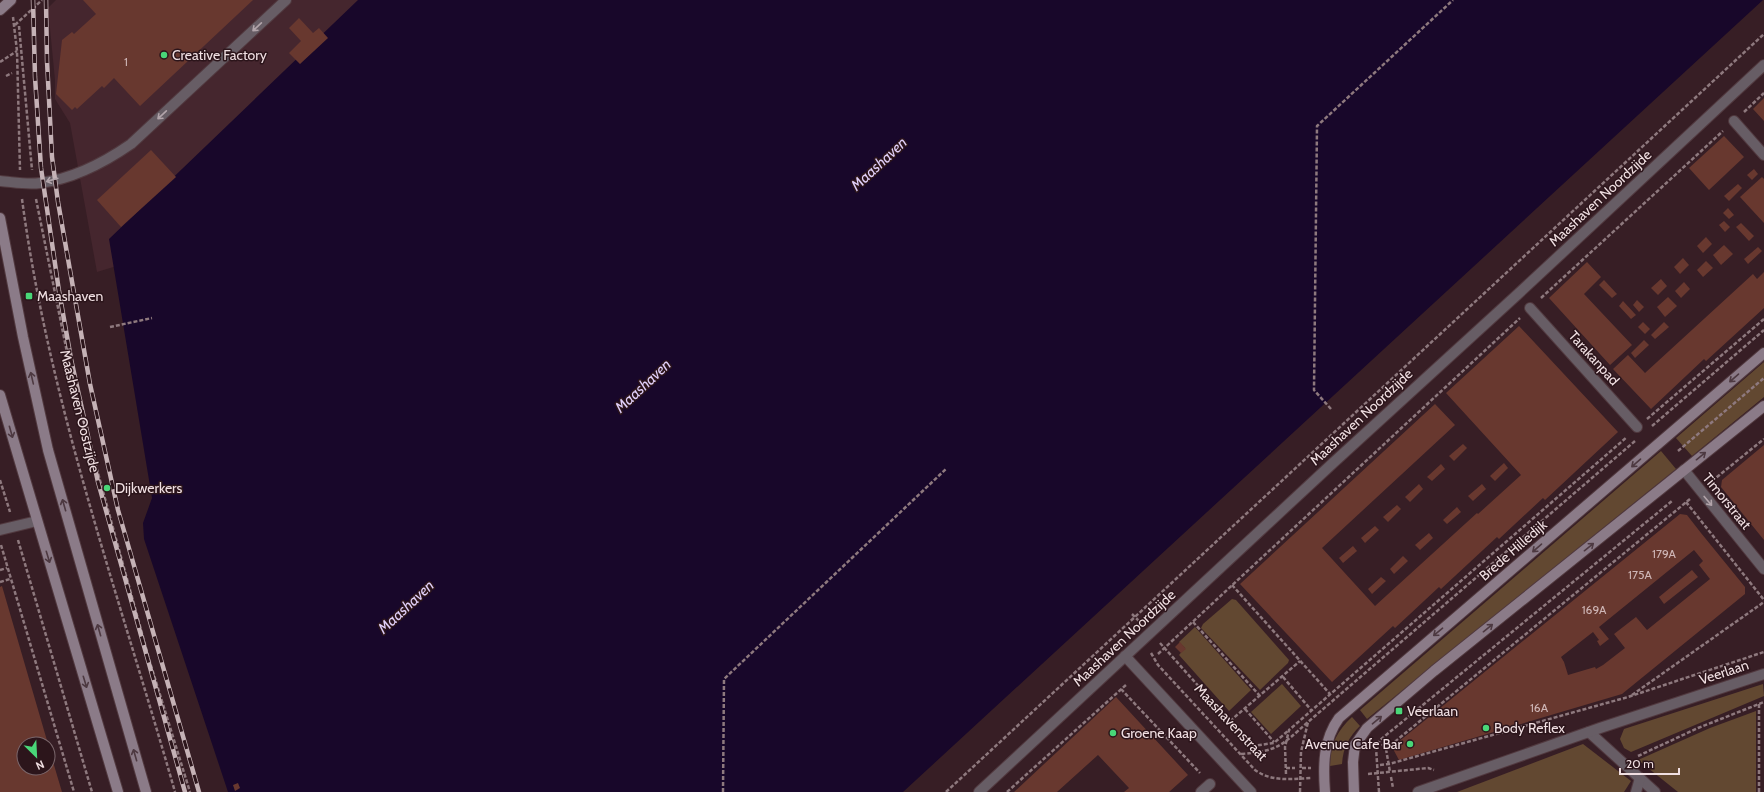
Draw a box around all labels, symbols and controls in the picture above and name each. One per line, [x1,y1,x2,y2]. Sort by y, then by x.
one-way arrow [252,22,262,31]
place label: Creative Factory [172,46,267,64]
marker: Creative Factory [159,50,169,60]
house number: 1 [124,54,128,69]
one-way arrow [157,110,167,120]
water label: Maashaven [847,134,911,195]
street label: Maashaven Noordzijde [1545,146,1655,250]
one-way arrow [46,177,59,184]
place label: Maashaven [37,287,104,305]
marker: Maashaven [24,291,34,301]
street label: Tarakanpad [1565,327,1623,389]
street label: Maashaven Oostzijde [56,348,104,474]
water label: Maashaven [611,356,675,417]
street label: Maashaven Noordzijde [1306,365,1416,469]
one-way arrow [27,372,35,385]
one-way arrow [1729,374,1740,383]
one-way arrow [8,426,15,439]
one-way arrow [1696,452,1707,461]
one-way arrow [1631,459,1641,468]
street label: Timorstraat [1699,469,1755,533]
place label: Dijkwerkers [115,479,183,497]
marker: Dijkwerkers [102,483,112,493]
one-way arrow [1704,495,1712,506]
one-way arrow [59,498,67,511]
street label: Brede Hilledijk [1475,515,1551,584]
one-way arrow [1584,542,1595,551]
one-way arrow [1532,543,1543,552]
house number: 179A [1652,546,1677,561]
one-way arrow [45,550,52,563]
house number: 175A [1628,567,1653,582]
water label: Maashaven [374,577,438,638]
street label: Maashaven Noordzijde [1069,586,1179,690]
house number: 169A [1582,602,1607,617]
one-way arrow [95,623,102,636]
one-way arrow [1483,624,1494,633]
one-way arrow [1433,628,1444,637]
street label: Veerlaan [1697,656,1751,688]
one-way arrow [82,675,89,688]
street label: Maashavenstraat [1191,680,1272,765]
house number: 16A [1530,700,1549,715]
place label: Veerlaan [1407,702,1458,720]
marker: Veerlaan [1394,706,1404,716]
one-way arrow [1371,715,1382,724]
place label: Body Reflex [1494,719,1565,737]
marker: Body Reflex [1481,723,1491,733]
place label: Groene Kaap [1121,724,1197,742]
marker: Groene Kaap [1108,728,1118,738]
place label: Avenue Cafe Bar [1305,735,1403,753]
north arrow [16,736,56,776]
marker: Avenue Cafe Bar [1405,739,1415,749]
one-way arrow [131,748,138,761]
scale bar [1620,750,1679,776]
text: 20 m [1626,756,1654,771]
text: N [34,757,46,773]

